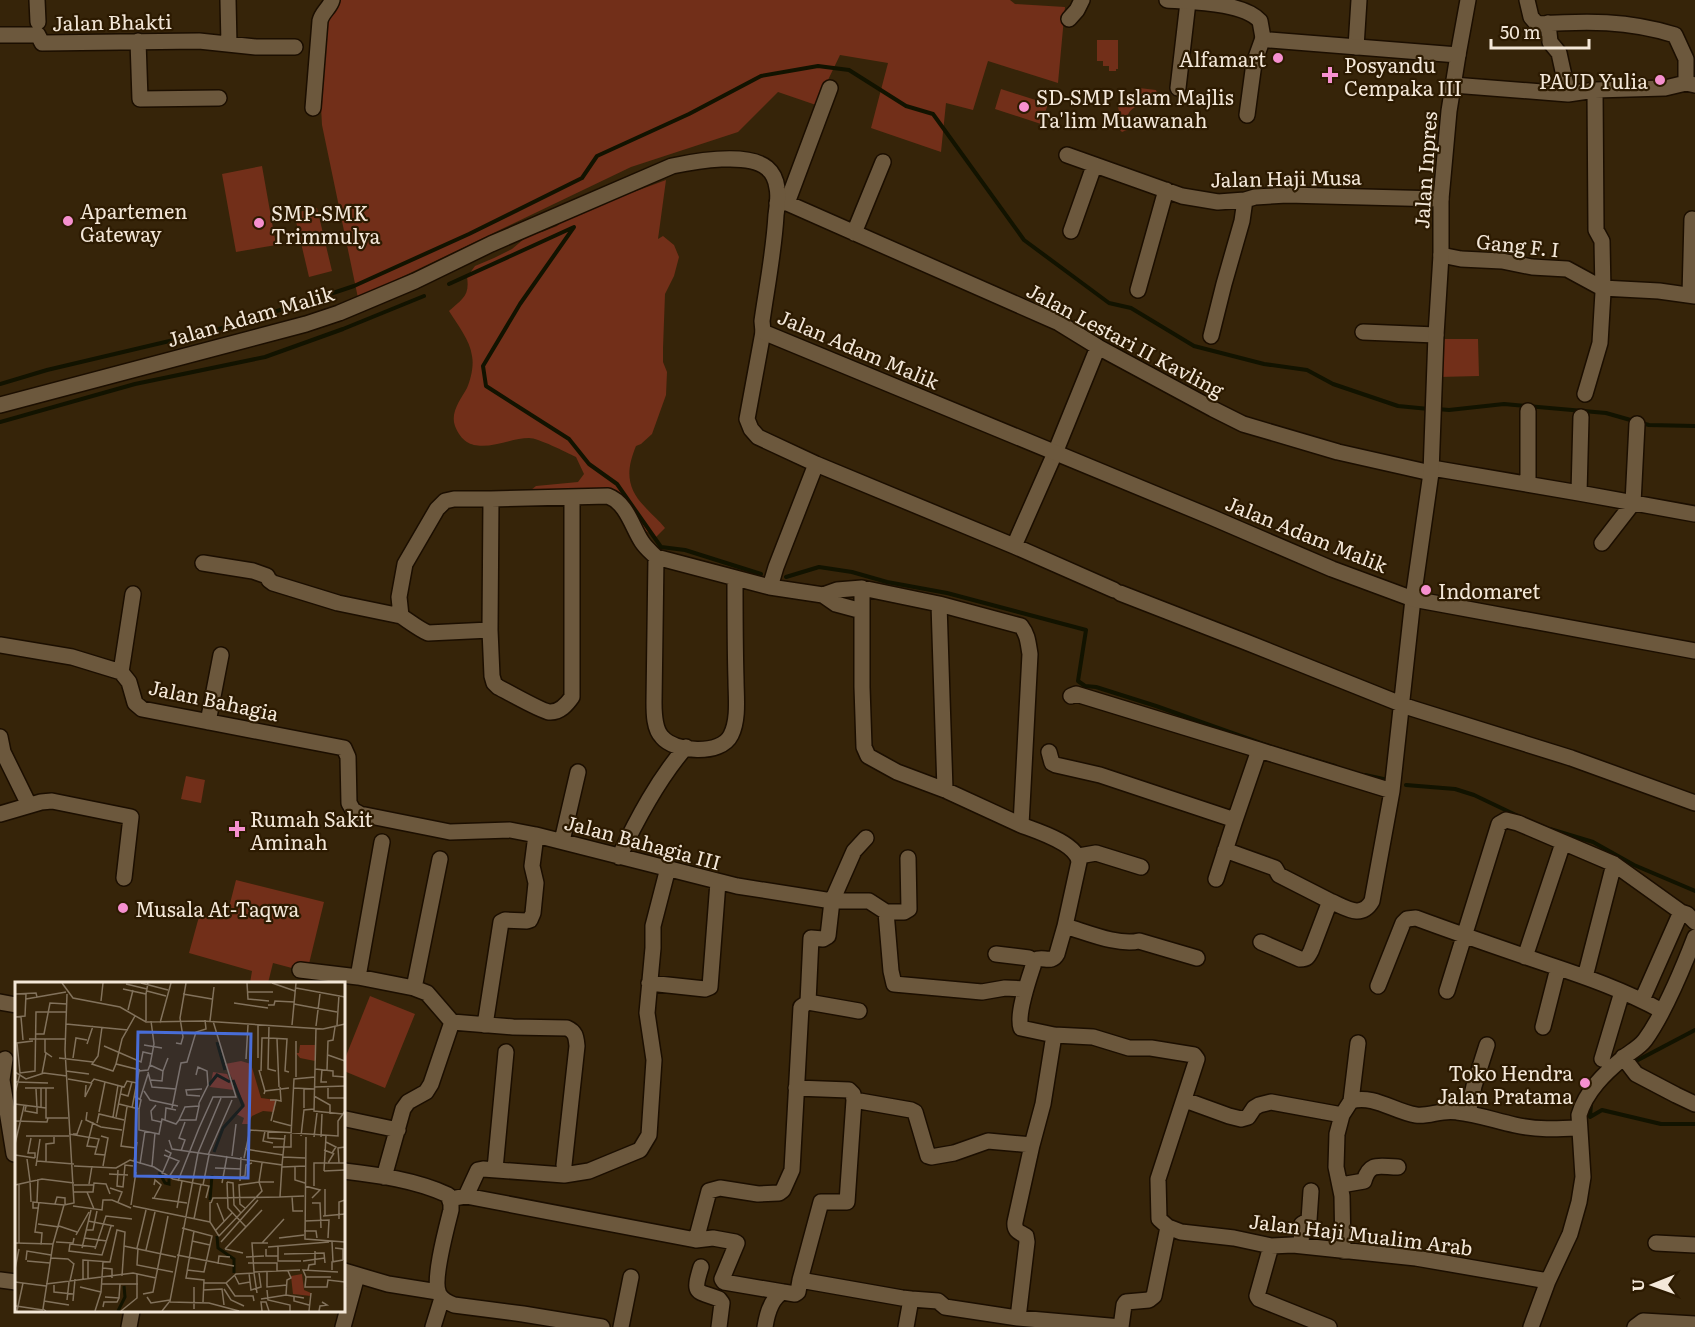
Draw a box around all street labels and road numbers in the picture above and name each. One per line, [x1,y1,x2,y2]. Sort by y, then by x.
street label: Jalan Bhakti [52,5,172,37]
street label: Jalan Inpres [1405,110,1443,230]
street label: Jalan Haji Musa [1210,161,1362,193]
street label: Gang F. I [1475,225,1561,263]
street label: Jalan Lestari II Kavling [1022,274,1231,404]
street label: Jalan Adam Malik [163,277,338,353]
street label: Jalan Adam Malik [774,301,945,396]
street label: Jalan Adam Malik [1221,487,1393,580]
street label: Jalan Bahagia [146,671,282,727]
street label: Jalan Bahagia III [561,806,725,876]
street label: Jalan Haji Mualim Arab [1247,1204,1475,1262]

